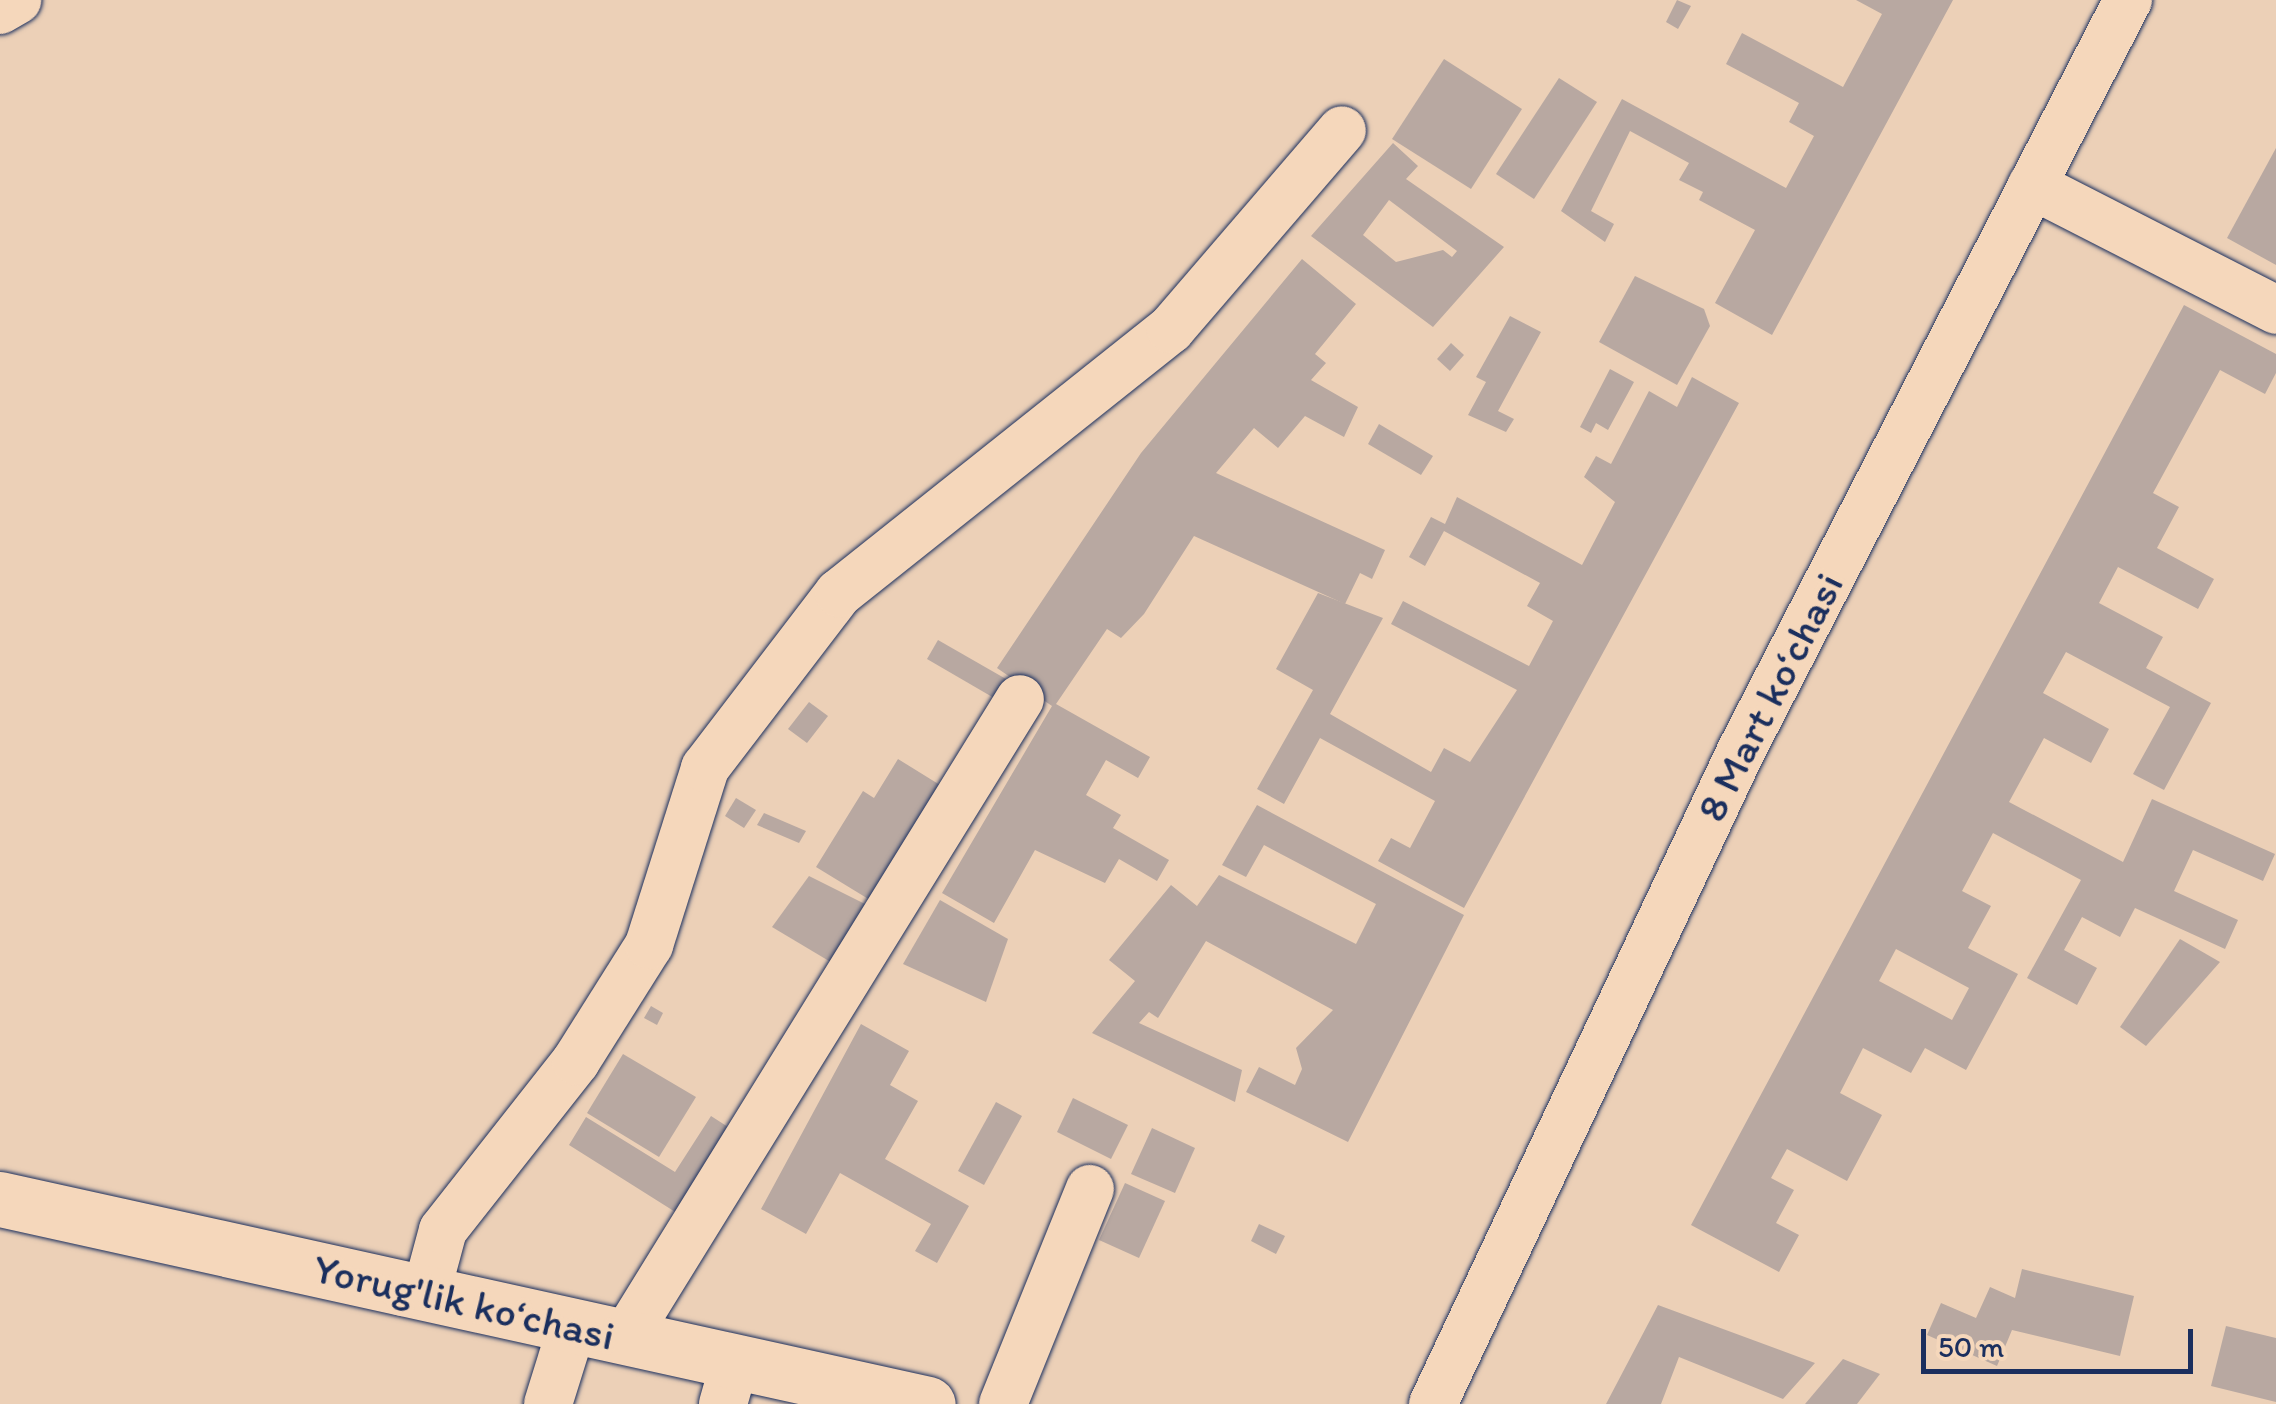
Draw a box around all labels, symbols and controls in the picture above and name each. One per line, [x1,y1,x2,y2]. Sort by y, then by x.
street label: 8 Mart koʻchasi [1686,565,1854,829]
street label: Yorug'lik koʻchasi [308,1243,620,1361]
scale bar [1926,1309,2198,1371]
text: 50 m [1938,1328,2004,1365]

